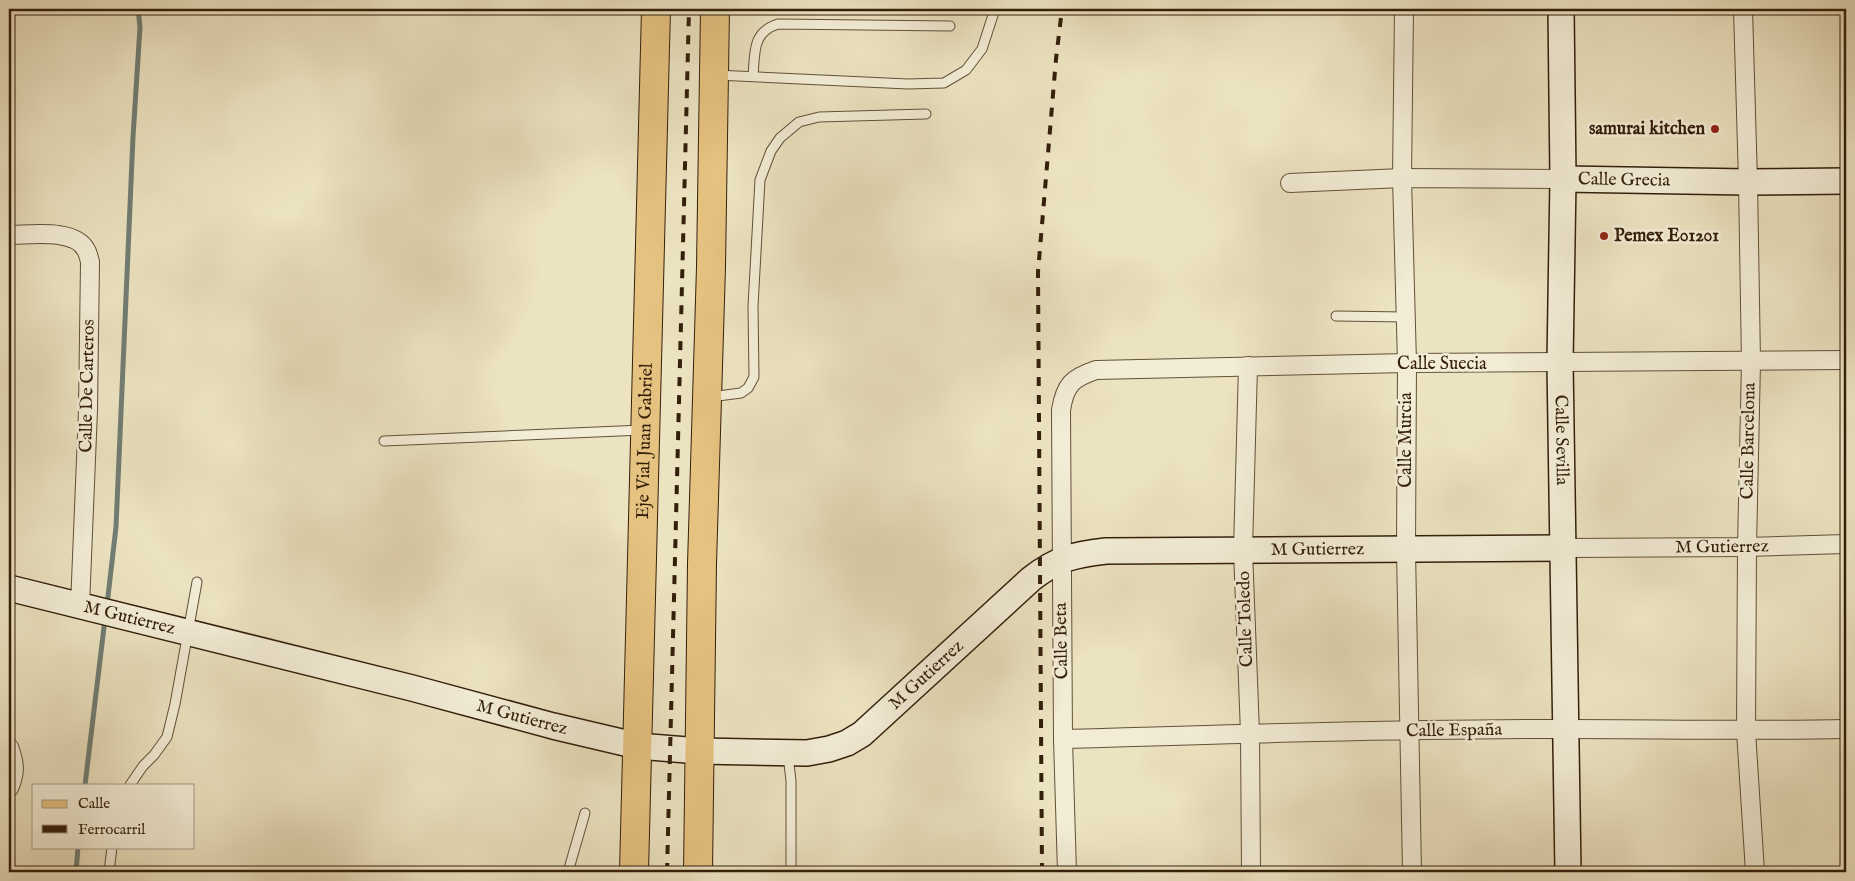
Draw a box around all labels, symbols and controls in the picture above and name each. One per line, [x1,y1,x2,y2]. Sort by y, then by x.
place label: samurai kitchen [1589,118,1705,141]
marker: samurai kitchen [1709,123,1721,135]
street label: Calle Grecia [1578,168,1670,192]
place label: Pemex E01201 [1614,225,1719,248]
marker: Pemex E01201 [1598,230,1610,242]
street label: Calle De Carteros [75,319,101,453]
street label: Calle Suecia [1397,353,1487,376]
street label: Eje Vial Juan Gabriel [631,363,658,519]
street label: Calle Barcelona [1736,382,1762,500]
street label: Calle Murcia [1395,392,1418,488]
street label: Calle Sevilla [1549,394,1573,486]
street label: M Gutierrez [1675,535,1769,559]
street label: M Gutierrez [1271,538,1364,561]
street label: Calle Toledo [1233,570,1259,667]
street label: M Gutierrez [81,595,178,640]
street label: Calle Beta [1050,602,1074,680]
street label: M Gutierrez [884,635,969,715]
street label: M Gutierrez [474,694,570,741]
street label: Calle España [1406,719,1503,743]
legend [32,784,195,848]
text: Calle [78,794,110,813]
text: Ferrocarril [78,820,146,839]

